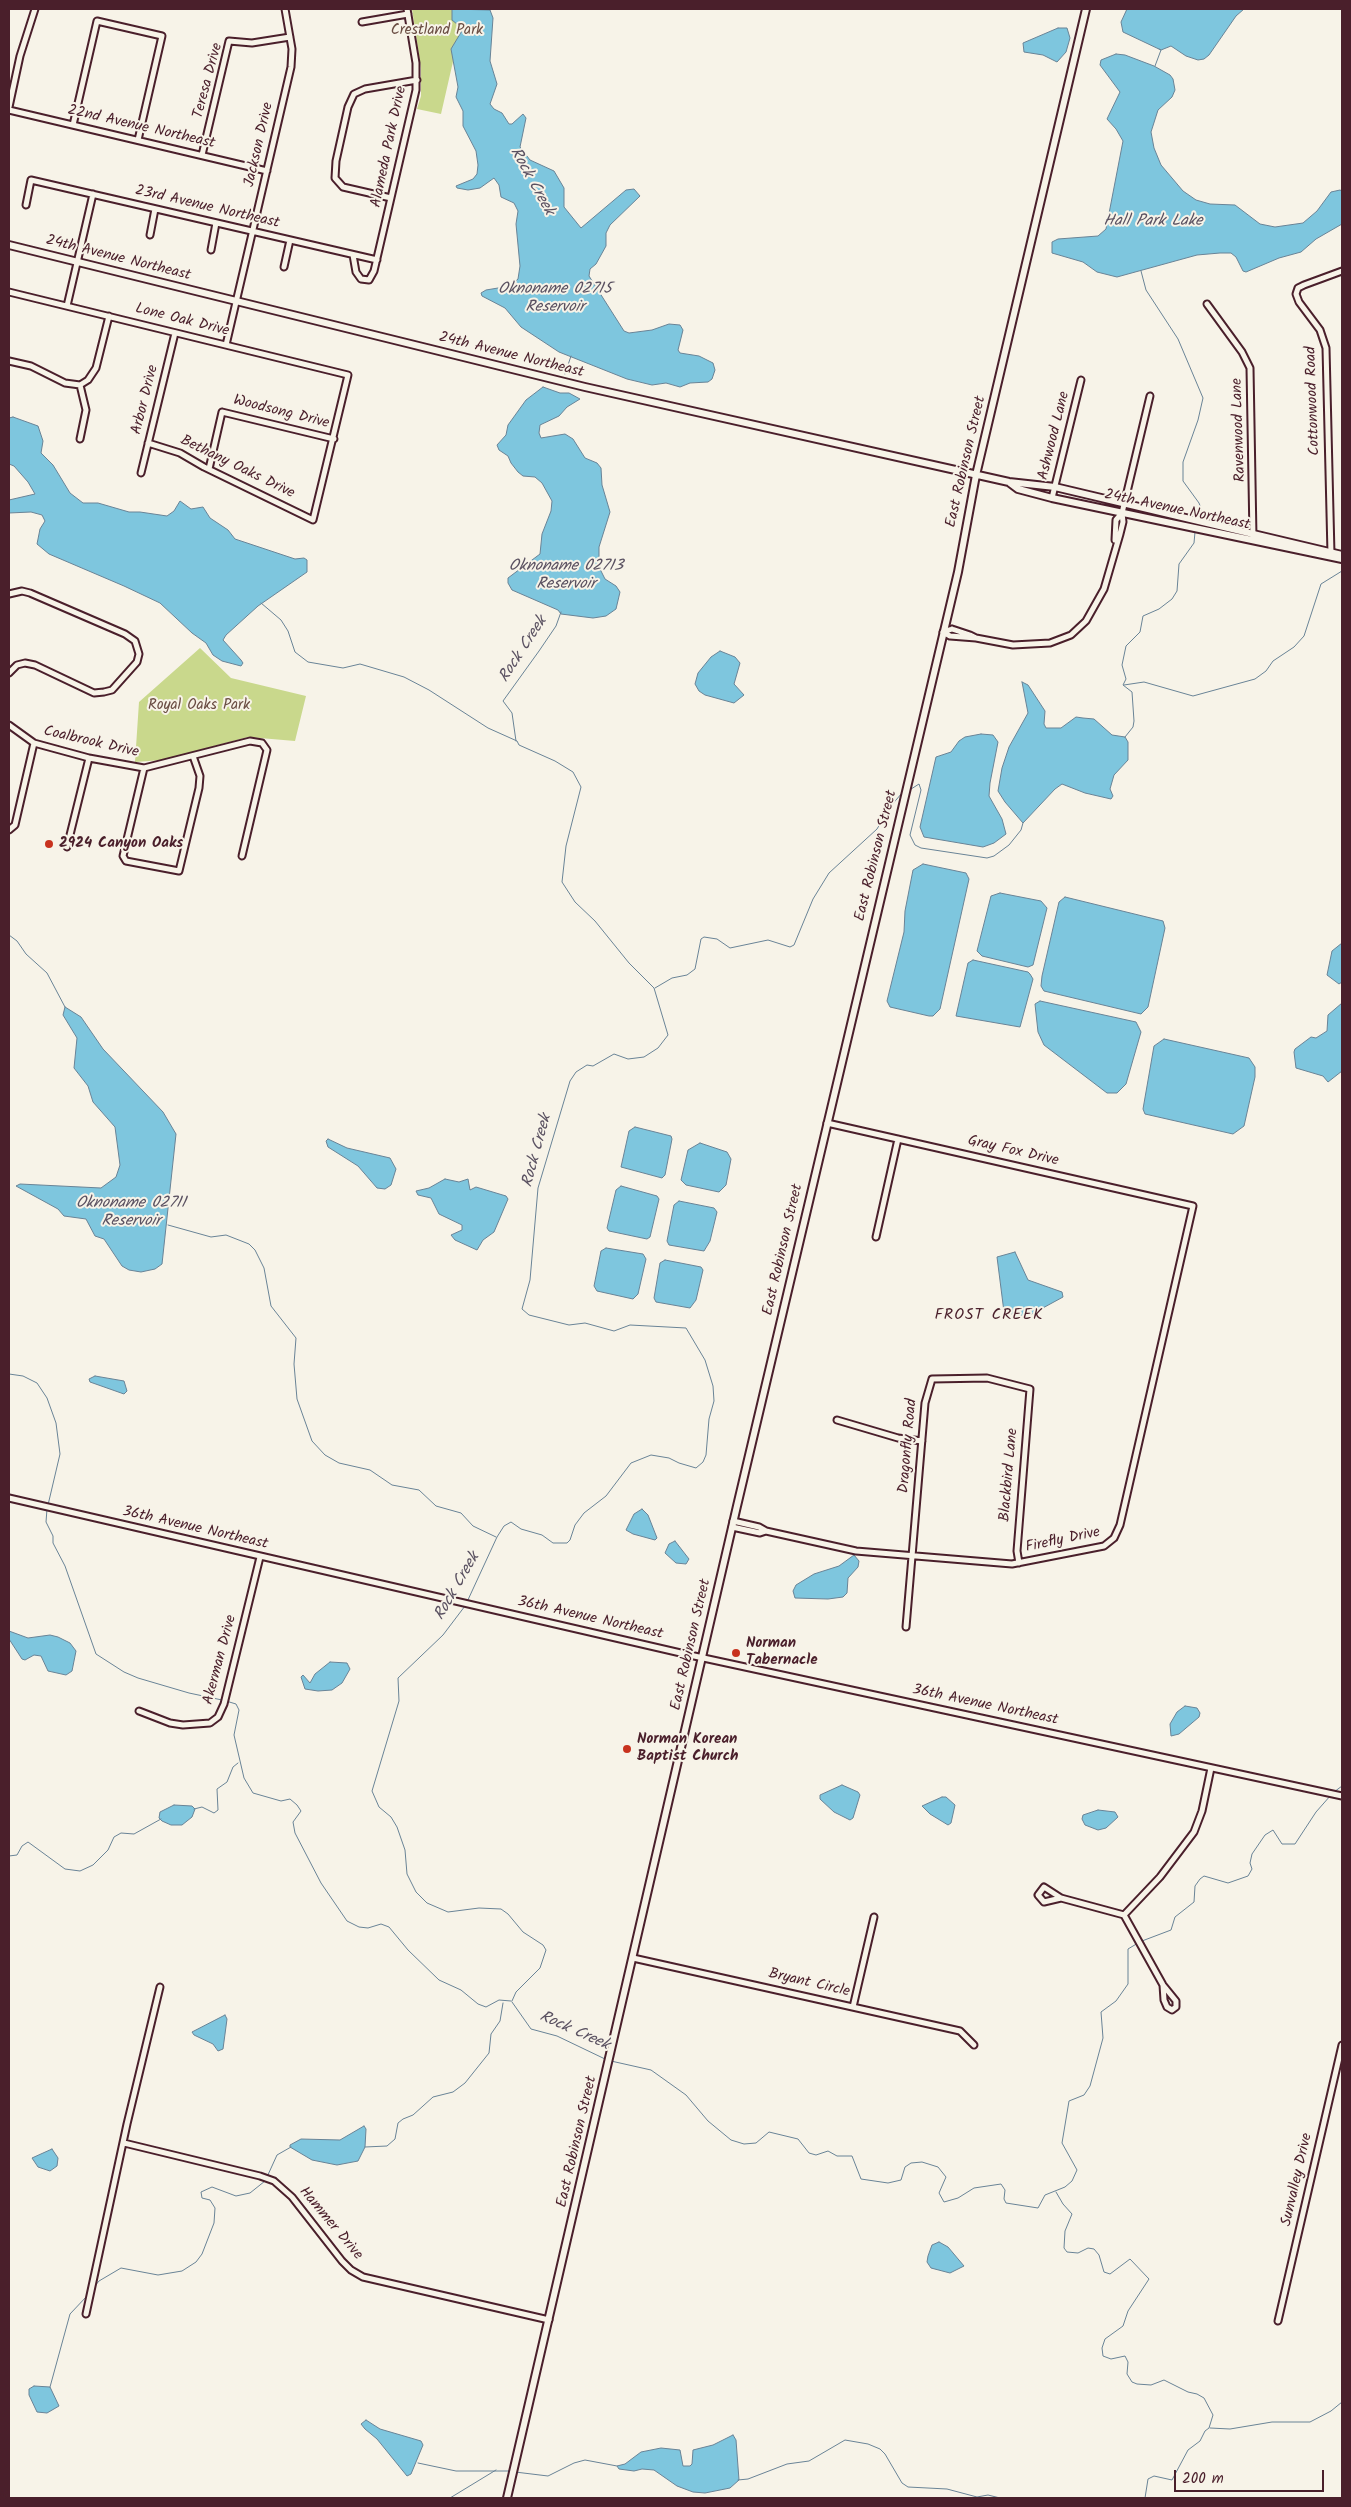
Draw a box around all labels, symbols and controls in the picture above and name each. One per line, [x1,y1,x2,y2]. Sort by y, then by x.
park label: Crestland Park [391,22,483,40]
street label: Teresa Drive [190,41,228,121]
street label: Alameda Park Drive [368,85,412,209]
street label: Jackson Drive [242,101,278,189]
street label: 22nd Avenue Northeast [65,102,217,154]
water label: Rock Creek [505,145,557,219]
street label: 23rd Avenue Northeast [133,183,281,233]
water label: Hall Park Lake [1104,212,1202,232]
street label: 24th Avenue Northeast [44,232,192,286]
water label: Oknoname 02715 Reservoir [498,280,612,318]
street label: Lone Oak Drive [133,301,231,341]
street label: 24th Avenue Northeast [437,329,585,383]
street label: Cottonwood Road [1303,346,1325,456]
street label: Arbor Drive [129,363,163,437]
street label: Ravenwood Lane [1229,378,1251,482]
street label: Ashwood Lane [1035,390,1075,482]
street label: Woodsong Drive [231,392,331,434]
street label: East Robinson Street [943,395,991,529]
street label: Bethany Oaks Drive [177,432,297,504]
street label: 24th Avenue Northeast [1102,487,1252,535]
water label: Oknoname 02713 Reservoir [509,557,623,595]
water label: Rock Creek [496,614,552,686]
park label: Royal Oaks Park [148,697,250,715]
street label: Coalbrook Drive [42,723,140,763]
street label: East Robinson Street [852,789,902,923]
place label: 2924 Canyon Oaks [59,835,183,853]
marker: 2924 Canyon Oaks [43,838,55,850]
water label: Rock Creek [519,1113,557,1189]
street label: Gray Fox Drive [966,1133,1060,1171]
street label: East Robinson Street [760,1183,808,1317]
water label: Oknoname 02711 Reservoir [76,1194,186,1232]
district label: FROST CREEK [933,1306,1045,1326]
street label: Dragonfly Road [896,1398,922,1494]
street label: Blackbird Lane [997,1427,1023,1523]
street label: 36th Avenue Northeast [121,1504,269,1554]
street label: Firefly Drive [1024,1524,1102,1558]
water label: Rock Creek [431,1550,485,1624]
street label: East Robinson Street [668,1578,716,1712]
street label: 36th Avenue Northeast [516,1594,664,1644]
street label: Akerman Drive [200,1613,242,1707]
place label: Norman Tabernacle [746,1635,818,1670]
marker: Norman Tabernacle [730,1647,742,1659]
street label: 36th Avenue Northeast [910,1682,1060,1730]
place label: Norman Korean Baptist Church [637,1731,738,1766]
marker: Norman Korean Baptist Church [621,1743,633,1755]
street label: Bryant Circle [767,1966,851,2002]
water label: Rock Creek [536,2008,612,2056]
street label: East Robinson Street [554,2075,602,2209]
street label: Sunvalley Drive [1279,2132,1317,2228]
street label: Hammer Drive [294,2184,366,2264]
scale bar [1176,2460,1326,2492]
text: 200 m [1182,2467,1224,2491]

